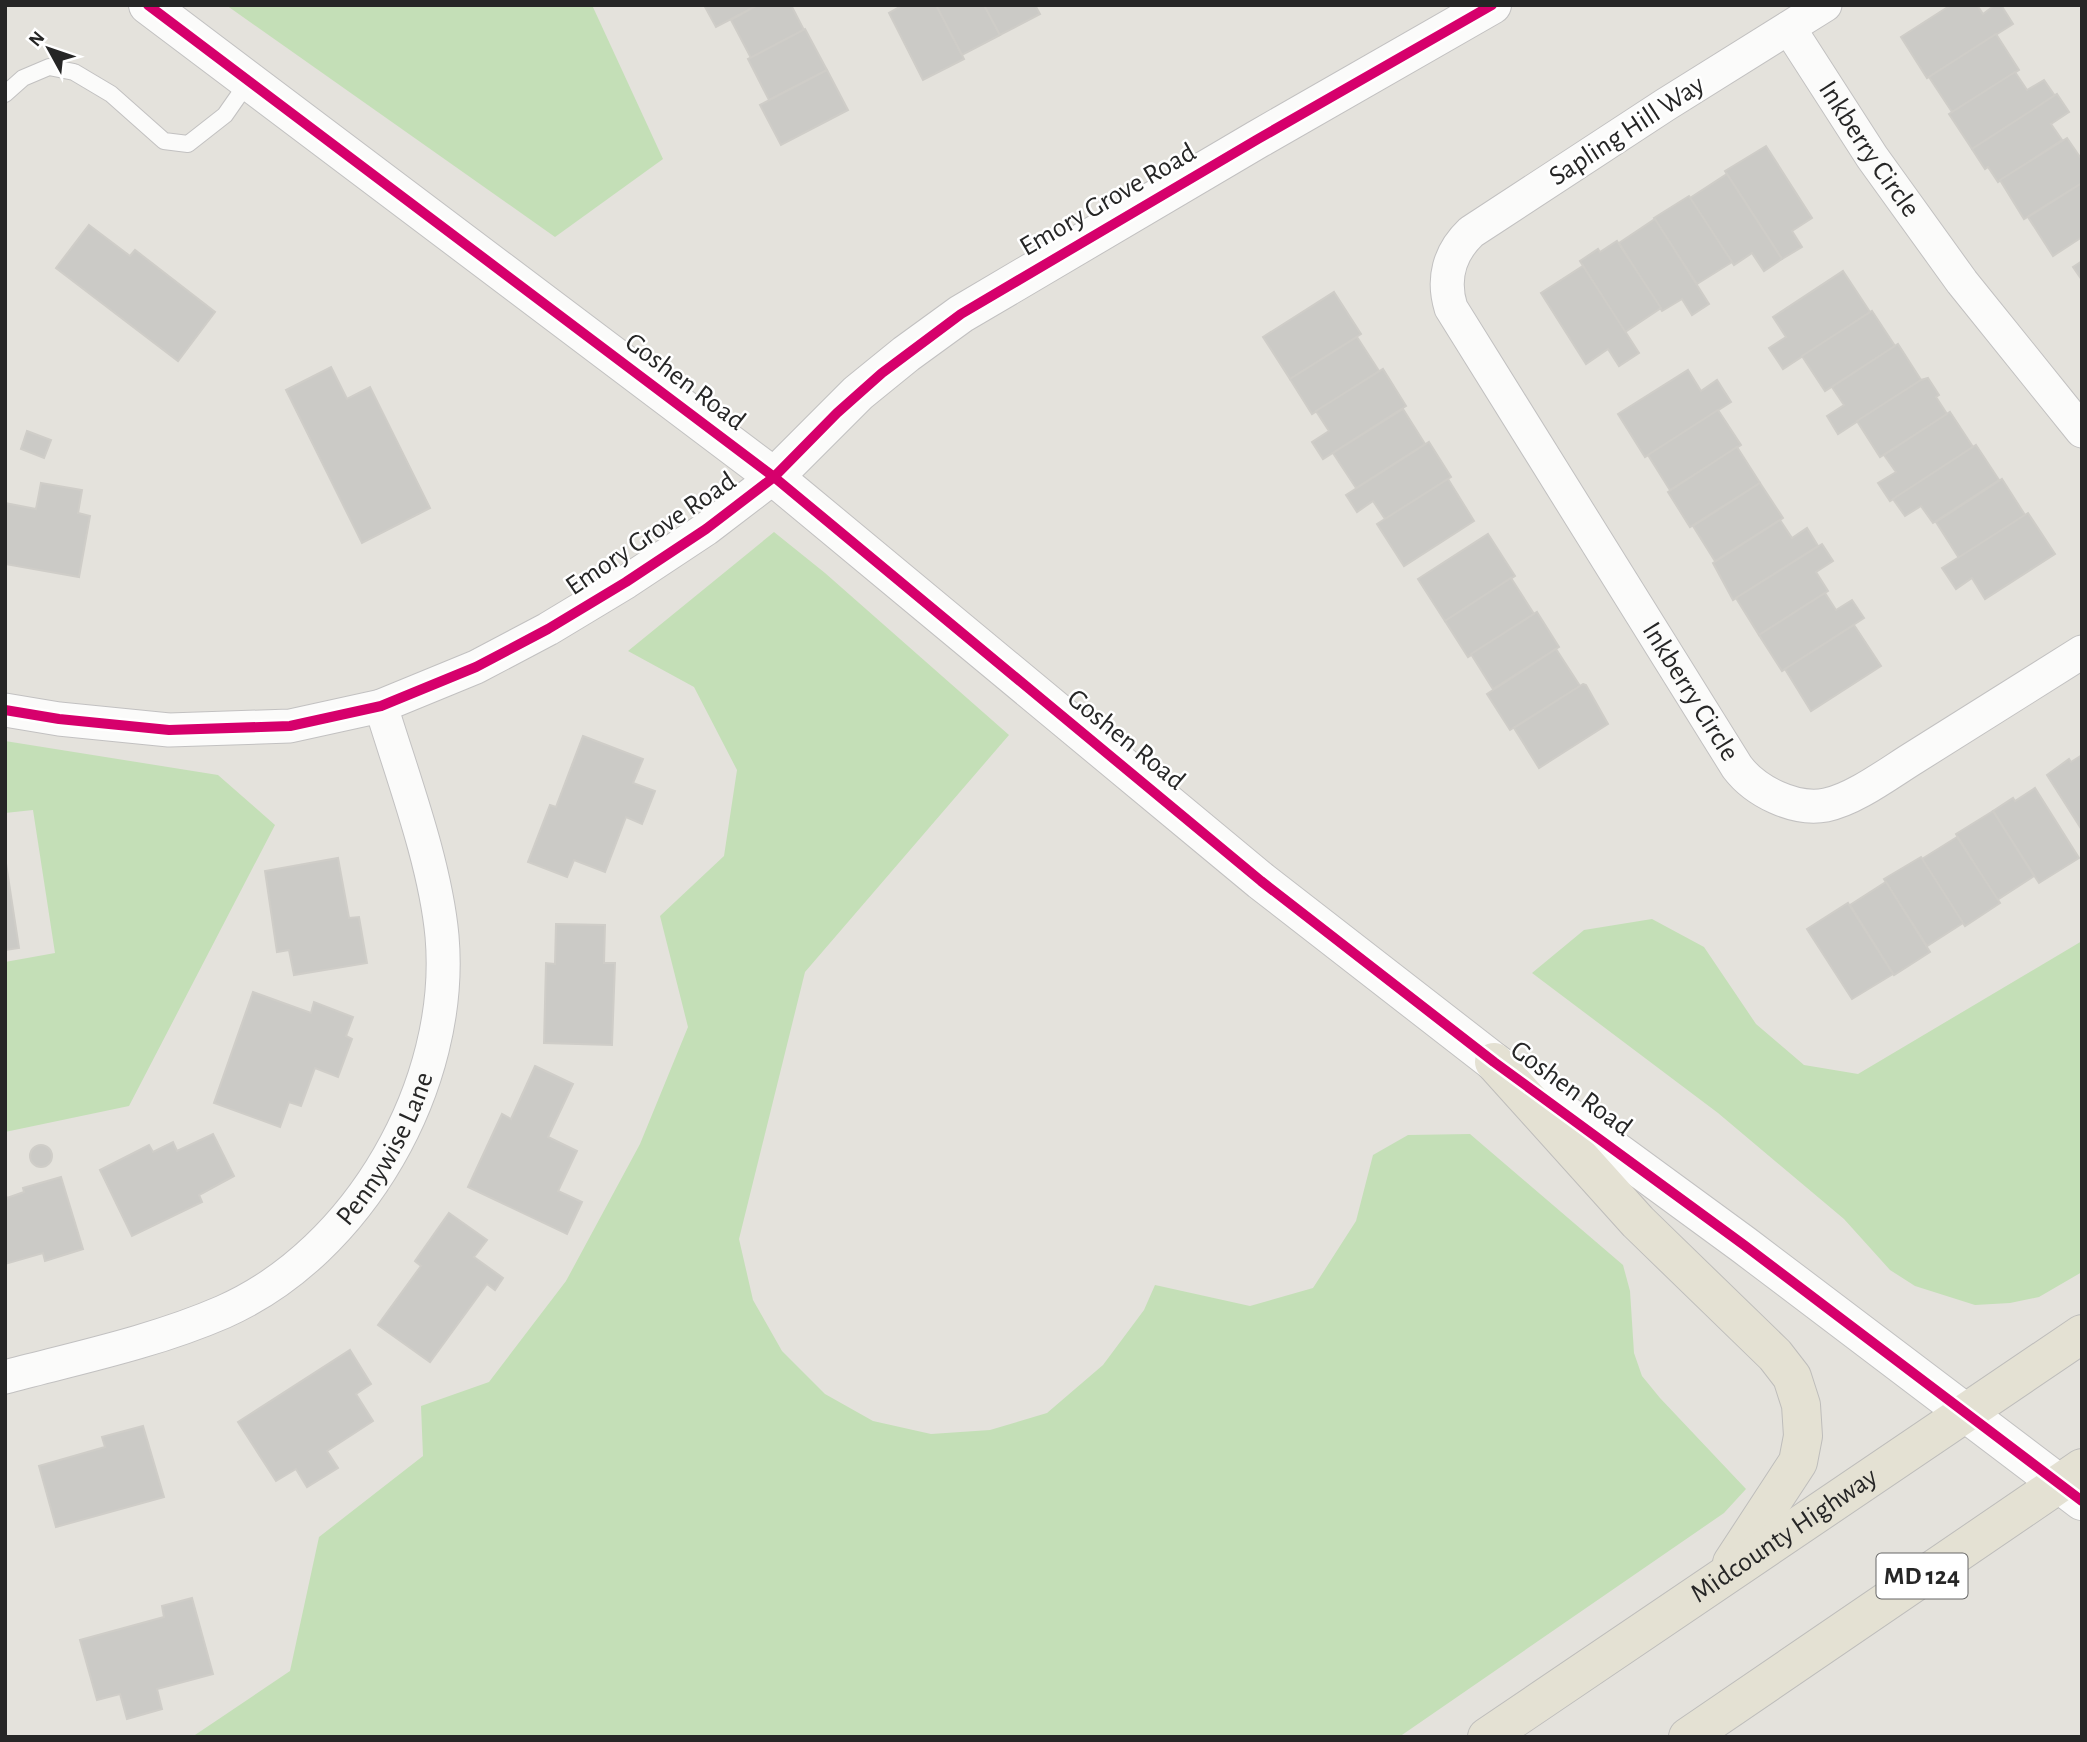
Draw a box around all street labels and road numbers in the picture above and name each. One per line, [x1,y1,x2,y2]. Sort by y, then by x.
street label: Sapling Hill Way [1544,71,1710,191]
street label: Inkberry Circle [1813,76,1925,222]
street label: Emory Grove Road [1015,138,1201,262]
street label: Goshen Road [620,328,750,436]
street label: Emory Grove Road [561,467,741,601]
street label: Inkberry Circle [1637,617,1744,766]
street label: Goshen Road [1062,684,1190,796]
street label: Goshen Road [1505,1036,1637,1142]
street label: Pennywise Lane [331,1069,439,1231]
street label: Midcounty Highway [1686,1463,1883,1609]
road number: MD 124 [1876,1554,1968,1598]

